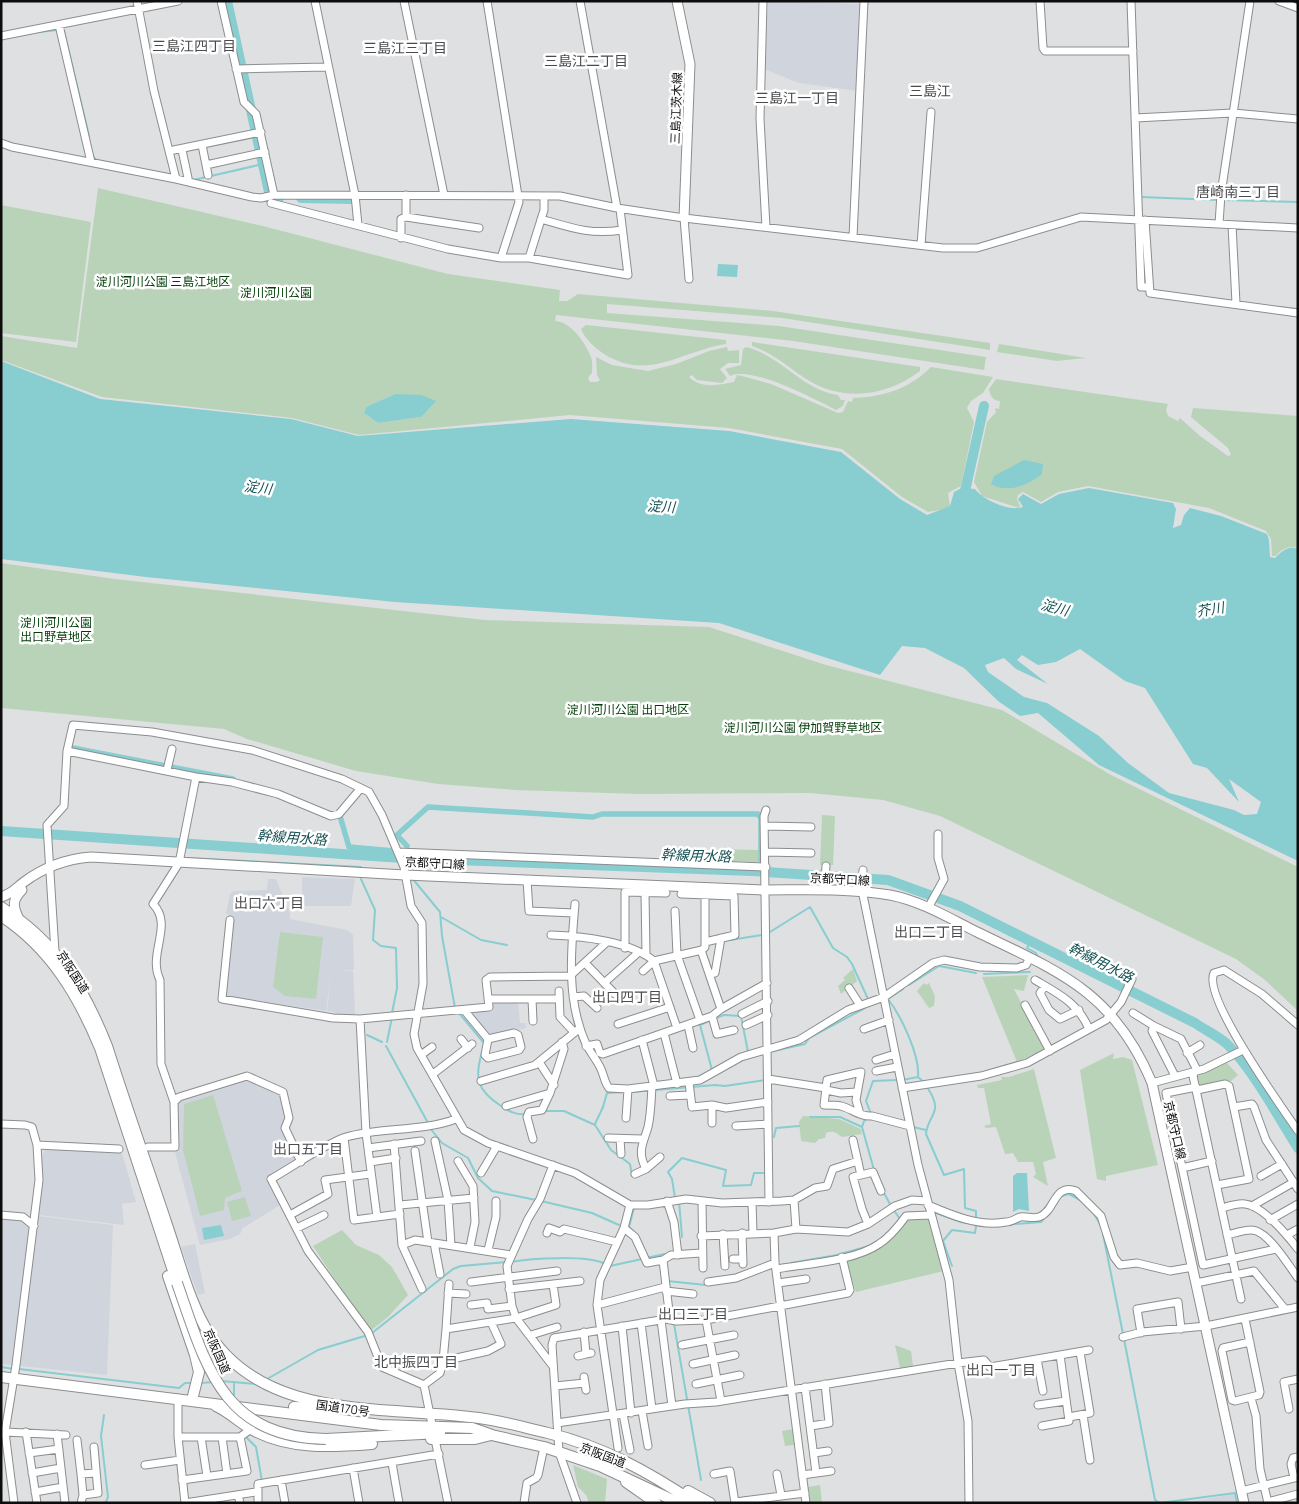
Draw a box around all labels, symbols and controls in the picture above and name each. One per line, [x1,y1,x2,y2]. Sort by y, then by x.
district label: 三島江四丁目 [152,36,236,55]
district label: 三島江三丁目 [363,38,447,57]
district label: 三島江二丁目 [544,51,628,70]
street label: 三島江茨木線 [666,72,686,144]
district label: 三島江 [909,81,951,100]
district label: 三島江一丁目 [755,88,839,107]
district label: 唐崎南三丁目 [1196,182,1280,201]
park label: 淀川河川公園 三島江地区 [96,273,230,290]
park label: 淀川河川公園 [240,284,312,301]
water label: 淀川 [243,476,275,498]
water label: 淀川 [647,496,677,516]
water label: 淀川 [1039,594,1073,620]
water label: 芥川 [1195,597,1227,621]
park label: 淀川河川公園 出口野草地区 [20,614,92,645]
park label: 淀川河川公園 出口地区 [567,701,689,718]
park label: 淀川河川公園 伊加賀野草地区 [724,719,882,736]
water label: 幹線用水路 [256,825,329,849]
water label: 幹線用水路 [661,844,732,866]
street label: 京都守口線 [405,853,465,873]
street label: 京都守口線 [810,869,870,889]
district label: 出口六丁目 [234,893,304,912]
district label: 出口二丁目 [894,922,964,941]
water label: 幹線用水路 [1066,938,1137,987]
street label: 京阪国道 [53,947,93,997]
district label: 出口四丁目 [592,987,662,1006]
street label: 京都守口線 [1160,1099,1190,1161]
district label: 出口五丁目 [273,1139,343,1158]
district label: 出口三丁目 [658,1304,728,1323]
street label: 京阪国道 [199,1326,235,1376]
district label: 北中振四丁目 [374,1352,458,1371]
district label: 出口一丁目 [966,1360,1036,1379]
street label: 国道170号 [315,1396,371,1420]
street label: 京阪国道 [578,1438,628,1472]

